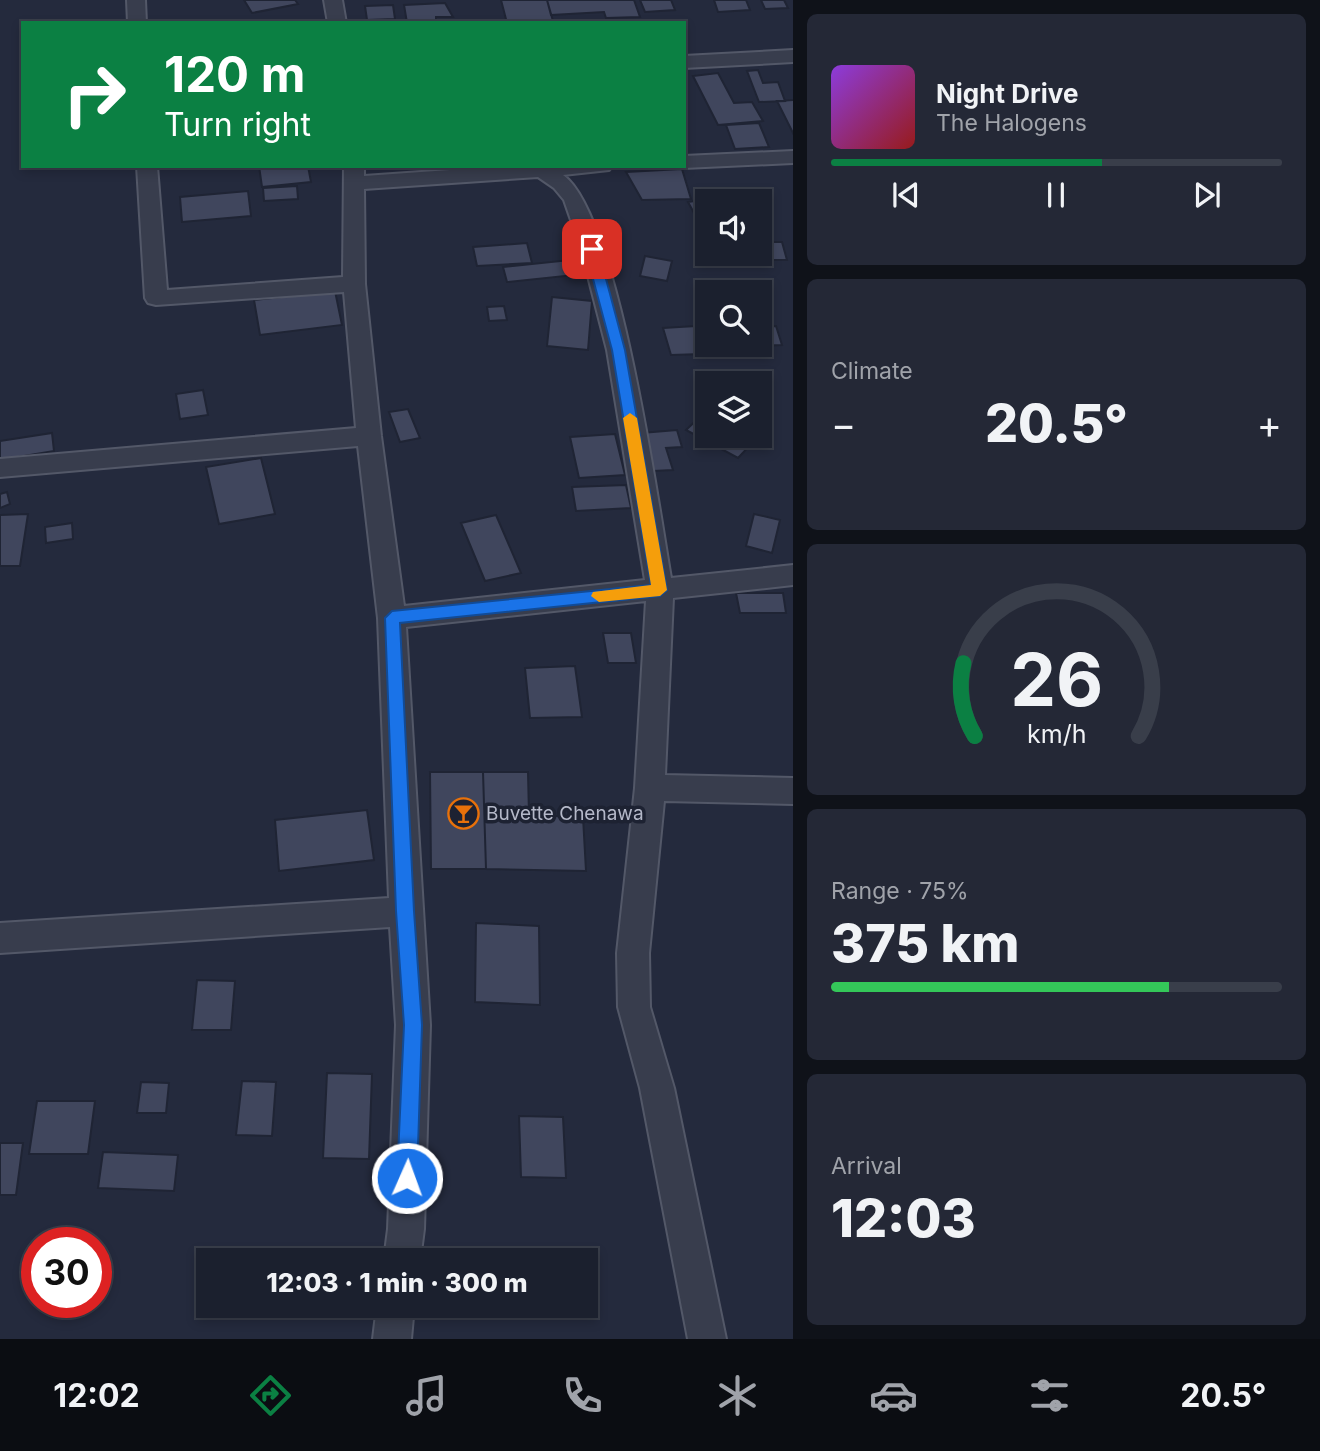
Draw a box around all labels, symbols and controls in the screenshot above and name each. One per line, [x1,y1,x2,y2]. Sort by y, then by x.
text: 120 m [164,45,305,104]
icon: right [49,49,140,140]
text: Night Drive [936,78,1078,109]
text: Turn right [164,105,311,144]
text: The Halogens [936,109,1087,137]
icon: previous [887,176,925,214]
icon: pause [1037,176,1075,214]
icon: next [1188,176,1226,214]
map controls [695,189,772,448]
button: sound [695,189,772,266]
pin [562,219,622,279]
icon: arrive [573,230,611,268]
button: search [695,280,772,357]
text: Climate [831,357,913,385]
button: layers [695,371,772,448]
text: 20.5° [985,392,1128,455]
text: − [831,401,856,447]
text: + [1257,401,1282,447]
text: 26 [1010,635,1103,724]
text: km/h [1027,718,1086,748]
bar icon: Buvette Chenawa [446,796,480,830]
place label: Buvette Chenawa [486,802,644,825]
text: Range · 75% [831,877,969,905]
text: 375 km [831,912,1020,975]
position arrow [370,1141,444,1215]
text: Arrival [831,1152,902,1180]
text: 12:03 [831,1187,976,1250]
speed limit sign: 30 [21,1227,112,1318]
text: 12:03 · 1 min · 300 m [266,1267,528,1298]
icon: directions [246,1371,295,1420]
icon: music [402,1371,451,1420]
icon: phone [558,1371,607,1420]
icon: climate [713,1371,762,1420]
icon: car [869,1371,918,1420]
icon: filters [1025,1371,1074,1420]
text: 12:02 [53,1376,140,1415]
text: 20.5° [1180,1376,1267,1415]

